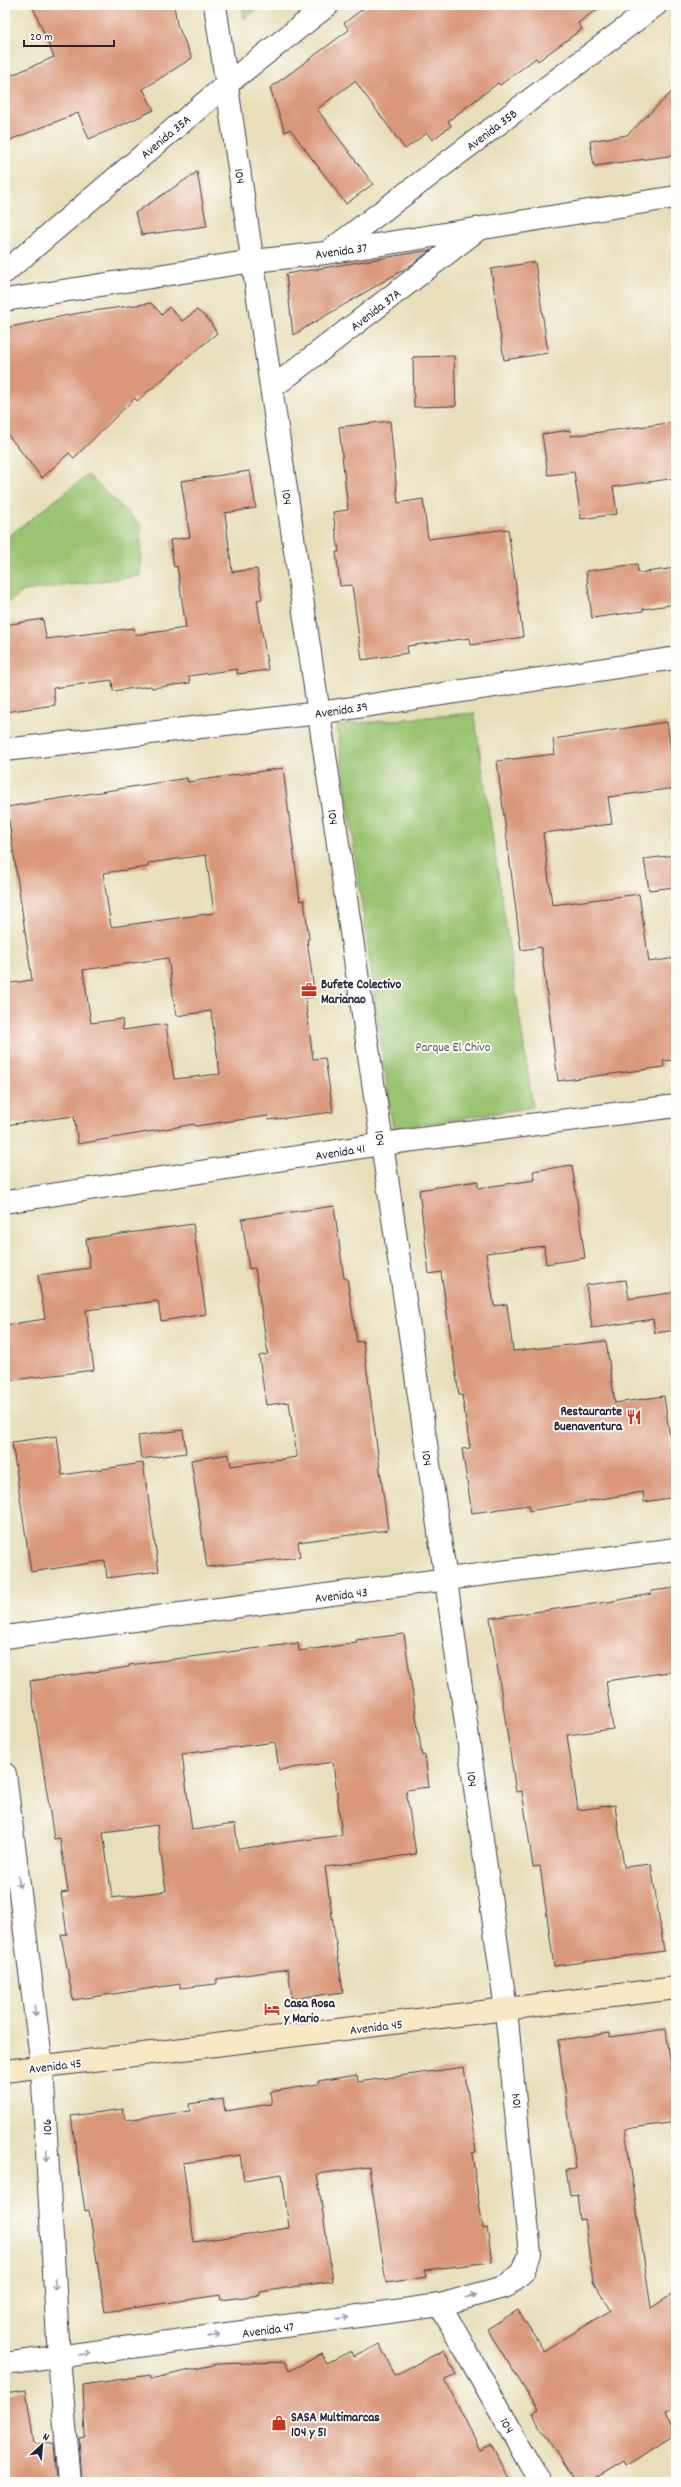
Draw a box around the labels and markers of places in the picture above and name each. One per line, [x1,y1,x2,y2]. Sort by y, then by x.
place label: Bufete Colectivo Marianao [321,976,401,1010]
office icon: Bufete Colectivo Marianao [300,981,318,999]
place label: Restaurante Buenaventura [554,1403,623,1437]
restaurant icon: Restaurante Buenaventura [625,1408,643,1426]
place label: Casa Rosa y Mario [284,1995,336,2029]
hotel icon: Casa Rosa y Mario [263,2000,281,2018]
place label: SASA Multimarcas 104 y 51 [291,2409,380,2443]
shop icon: SASA Multimarcas 104 y 51 [270,2414,288,2432]

